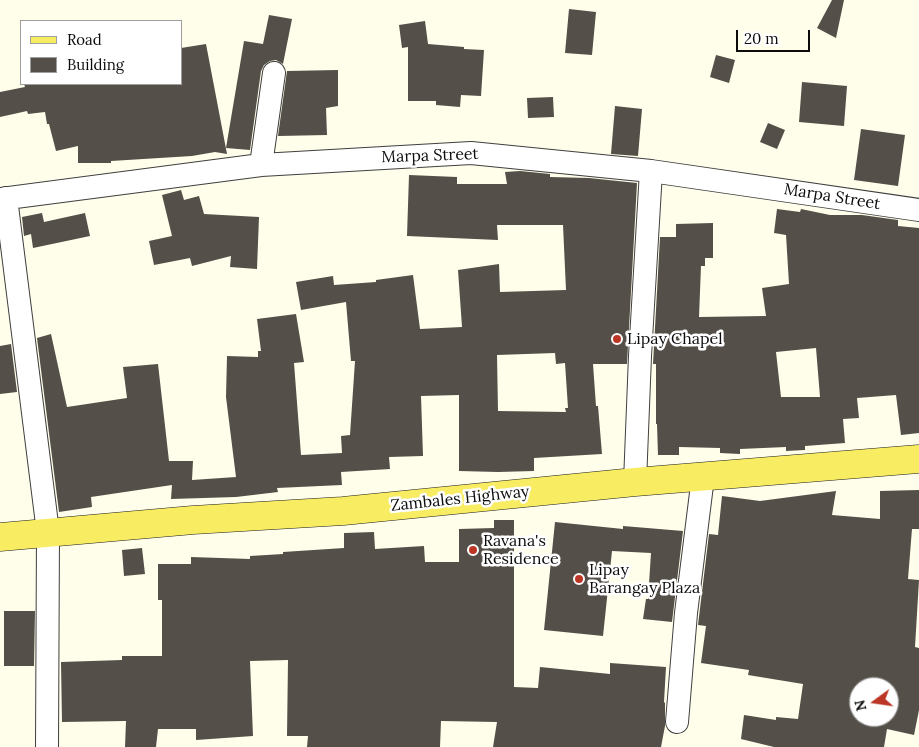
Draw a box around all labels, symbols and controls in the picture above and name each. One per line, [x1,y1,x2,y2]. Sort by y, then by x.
legend [20,20,182,85]
scale bar [739,20,813,52]
text: 20 m [744,29,779,48]
text: Road [67,30,102,49]
text: Building [67,55,124,74]
street label: Marpa Street [381,145,479,167]
street label: Marpa Street [782,180,882,214]
place label: Lipay Chapel [627,329,723,349]
marker: Lipay Chapel [611,333,623,345]
street label: Zambales Highway [390,482,530,516]
place label: Ravana's Residence [483,531,559,569]
marker: Ravana's Residence [467,544,479,556]
place label: Lipay Barangay Plaza [589,560,700,598]
marker: Lipay Barangay Plaza [573,573,585,585]
north arrow [849,677,899,727]
text: N [850,698,870,713]

